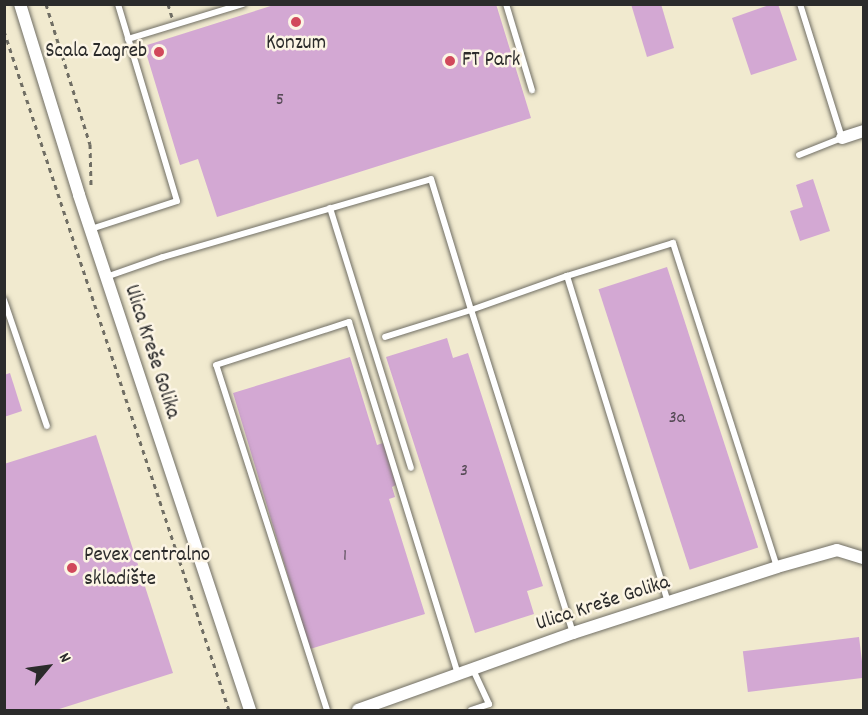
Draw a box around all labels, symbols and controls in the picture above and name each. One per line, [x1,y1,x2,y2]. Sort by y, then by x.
marker: Konzum [289,15,303,29]
place label: Konzum [266,31,326,57]
place label: Scala Zagreb [45,39,147,65]
marker: Scala Zagreb [152,45,166,59]
place label: FT Park [462,48,520,74]
marker: FT Park [443,54,457,68]
house number: 5 [276,90,284,112]
street label: Ulica Kreše Golika [118,282,184,422]
house number: 3a [669,408,685,430]
house number: 3 [460,461,468,483]
place label: Pevex centralno skladište [84,543,210,593]
house number: 1 [343,546,347,568]
marker: Pevex centralno skladište [65,561,79,575]
street label: Ulica Kreše Golika [533,571,673,637]
north arrow [18,637,78,697]
text: N [52,649,76,667]

